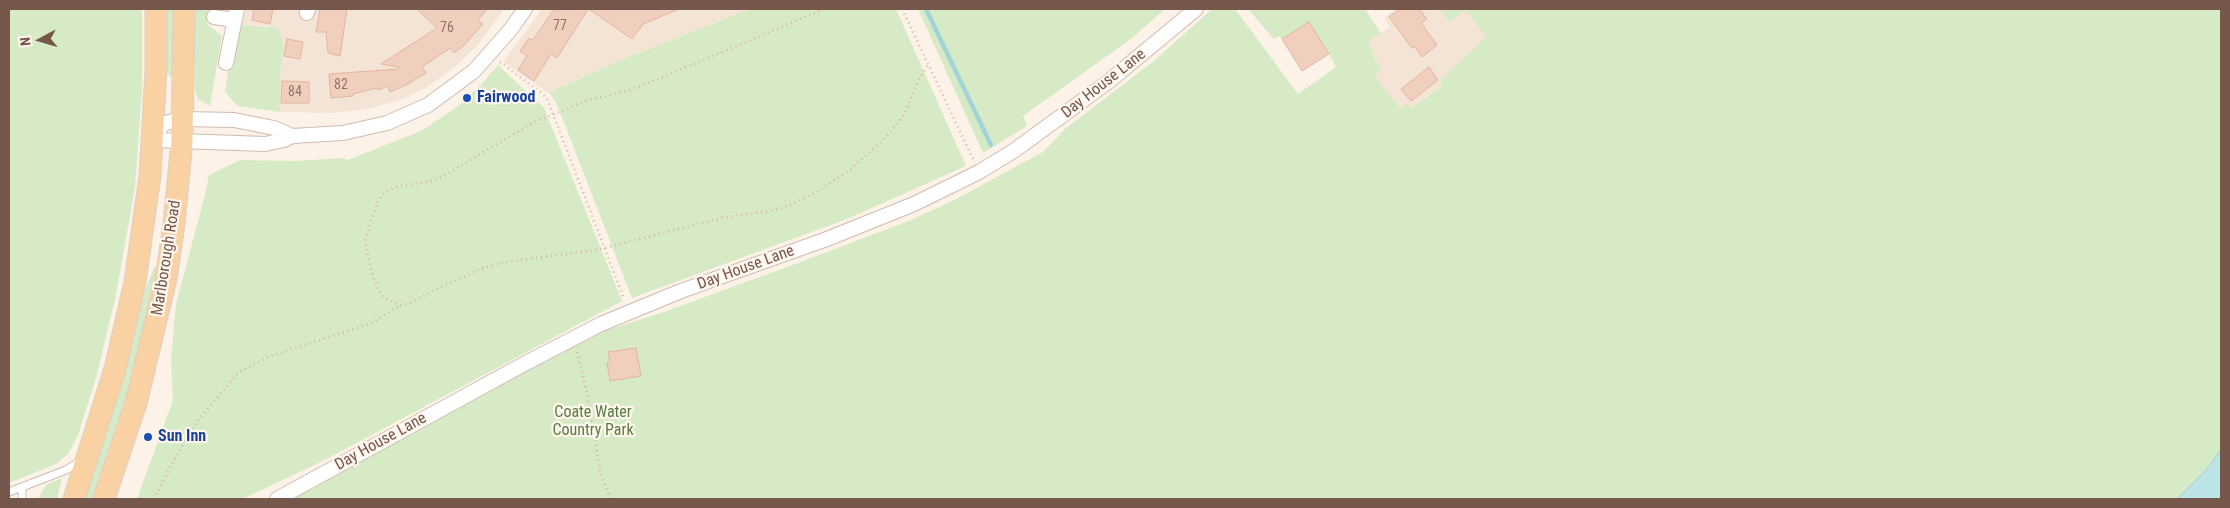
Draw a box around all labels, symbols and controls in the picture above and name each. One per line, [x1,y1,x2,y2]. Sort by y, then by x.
north arrow [15,15,65,65]
house number: 77 [553,18,567,34]
house number: 76 [440,20,454,36]
text: N [17,36,33,47]
street label: Day House Lane [1058,45,1150,123]
house number: 82 [334,77,348,93]
house number: 84 [288,84,302,100]
place label: Fairwood [477,88,535,108]
marker: Fairwood [461,92,473,104]
street label: Marlborough Road [148,199,186,317]
street label: Day House Lane [695,242,797,294]
park label: Coate Water Country Park [552,403,634,441]
street label: Day House Lane [332,409,430,475]
place label: Sun Inn [158,427,206,447]
marker: Sun Inn [142,431,154,443]

